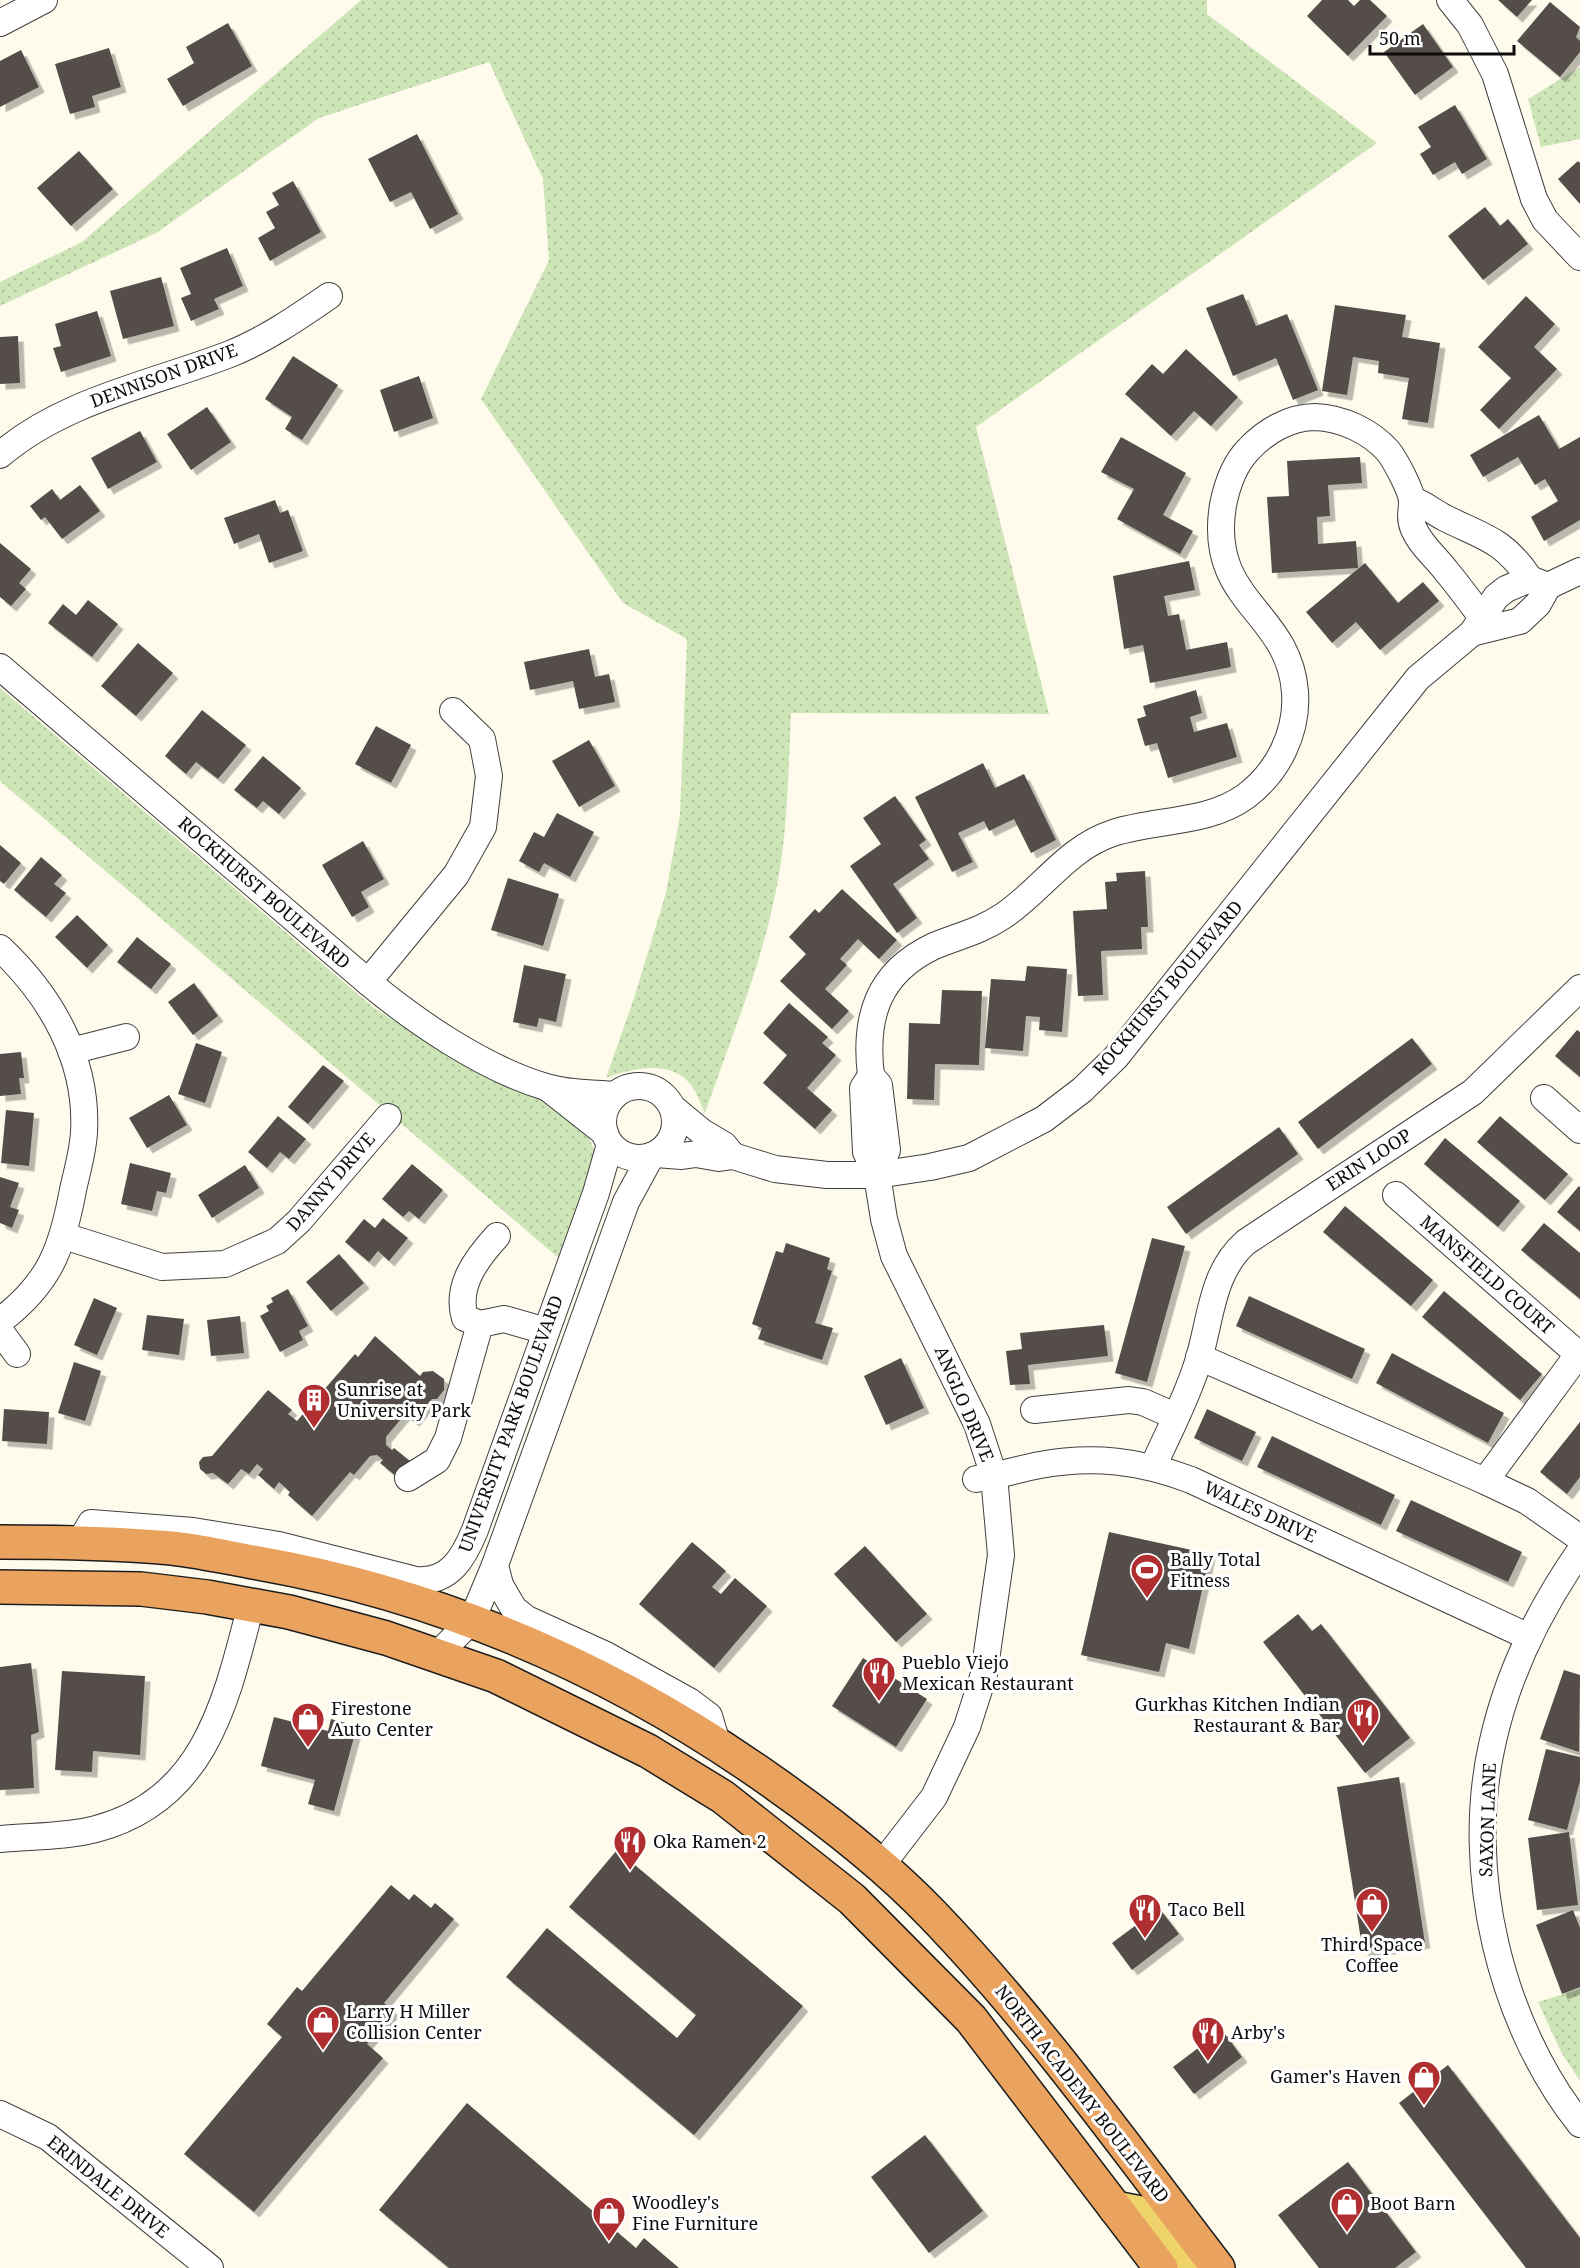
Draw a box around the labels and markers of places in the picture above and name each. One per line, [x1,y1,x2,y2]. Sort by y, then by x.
place label: Sunrise at University Park [337,1377,471,1422]
building icon: Sunrise at University Park [296,1382,332,1429]
place label: Bally Total Fitness [1170,1547,1261,1592]
sports icon: Bally Total Fitness [1129,1552,1165,1599]
place label: Pueblo Viejo Mexican Restaurant [902,1650,1074,1695]
restaurant icon: Pueblo Viejo Mexican Restaurant [861,1655,897,1702]
place label: Gurkhas Kitchen Indian Restaurant & Bar [1135,1692,1341,1737]
place label: Firestone Auto Center [331,1696,433,1741]
restaurant icon: Gurkhas Kitchen Indian Restaurant & Bar [1345,1697,1381,1744]
shop icon: Firestone Auto Center [290,1701,326,1748]
restaurant icon: Oka Ramen 2 [612,1824,648,1871]
place label: Oka Ramen 2 [653,1829,767,1853]
shop icon: Third Space Coffee [1354,1886,1390,1933]
restaurant icon: Taco Bell [1127,1892,1163,1939]
place label: Taco Bell [1168,1897,1246,1921]
place label: Third Space Coffee [1321,1932,1423,1977]
place label: Larry H Miller Collision Center [346,1999,482,2044]
shop icon: Larry H Miller Collision Center [305,2004,341,2051]
restaurant icon: Arby's [1190,2015,1226,2062]
place label: Arby's [1231,2020,1285,2044]
shop icon: Gamer's Haven [1406,2059,1442,2106]
place label: Gamer's Haven [1270,2064,1401,2088]
shop icon: Boot Barn [1329,2186,1365,2233]
place label: Woodley's Fine Furniture [632,2190,758,2235]
place label: Boot Barn [1370,2191,1456,2215]
shop icon: Woodley's Fine Furniture [591,2195,627,2242]

